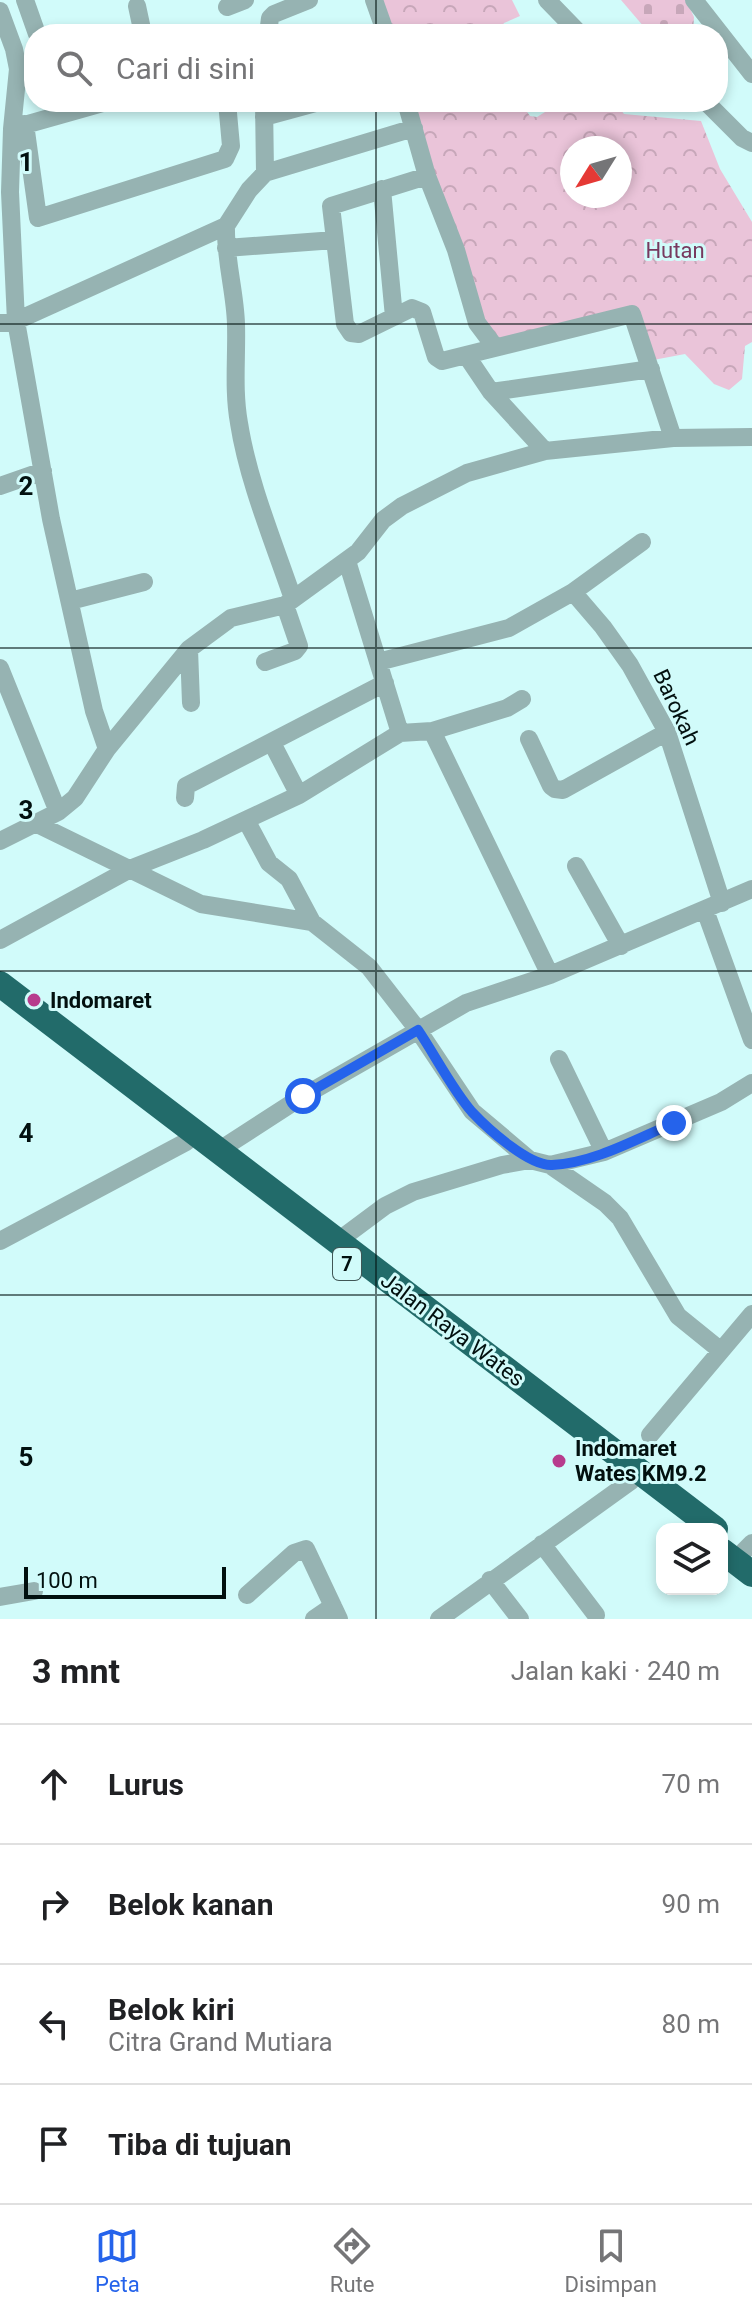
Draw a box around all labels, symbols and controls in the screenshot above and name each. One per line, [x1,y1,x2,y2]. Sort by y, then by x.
search box [24,24,728,112]
icon: search [52,46,96,90]
text: Cari di sini [116,51,255,86]
north arrow [560,136,632,208]
text: 1 [19,147,33,177]
park label: Hutan [645,238,705,263]
text: 2 [19,471,33,501]
street label: Barokah [648,665,705,749]
text: 3 [19,795,33,825]
place label: Indomaret [50,988,152,1013]
marker: Indomaret [25,991,43,1009]
route start [285,1078,321,1114]
route end [656,1105,692,1141]
text: 4 [19,1118,34,1148]
road number: 7 [333,1248,361,1280]
street label: Jalan Raya Wates [376,1267,529,1392]
place label: Indomaret Wates KM9.2 [575,1436,707,1486]
text: 5 [19,1442,33,1472]
marker: Indomaret Wates KM9.2 [550,1452,568,1470]
map controls [656,1523,728,1595]
button: layers [656,1523,728,1595]
scale bar [24,1563,226,1599]
text: 100 m [36,1568,98,1593]
text: 3 mnt [32,1651,120,1691]
text: Jalan kaki · 240 m [511,1656,720,1686]
icon: ahead [32,1762,76,1806]
text: Lurus [108,1767,184,1802]
text: 70 m [662,1769,720,1799]
icon: right [32,1882,76,1926]
text: Belok kanan [108,1887,273,1922]
text: 90 m [662,1889,720,1919]
text: Belok kiri [108,1992,235,2027]
icon: left [32,2002,76,2046]
text: 80 m [662,2009,720,2039]
text: Citra Grand Mutiara [108,2027,333,2057]
icon: arrive [32,2122,76,2166]
text: Tiba di tujuan [108,2127,292,2162]
tab: Peta [95,2224,140,2297]
tab: Rute [330,2224,374,2297]
tab: Disimpan [565,2224,657,2297]

